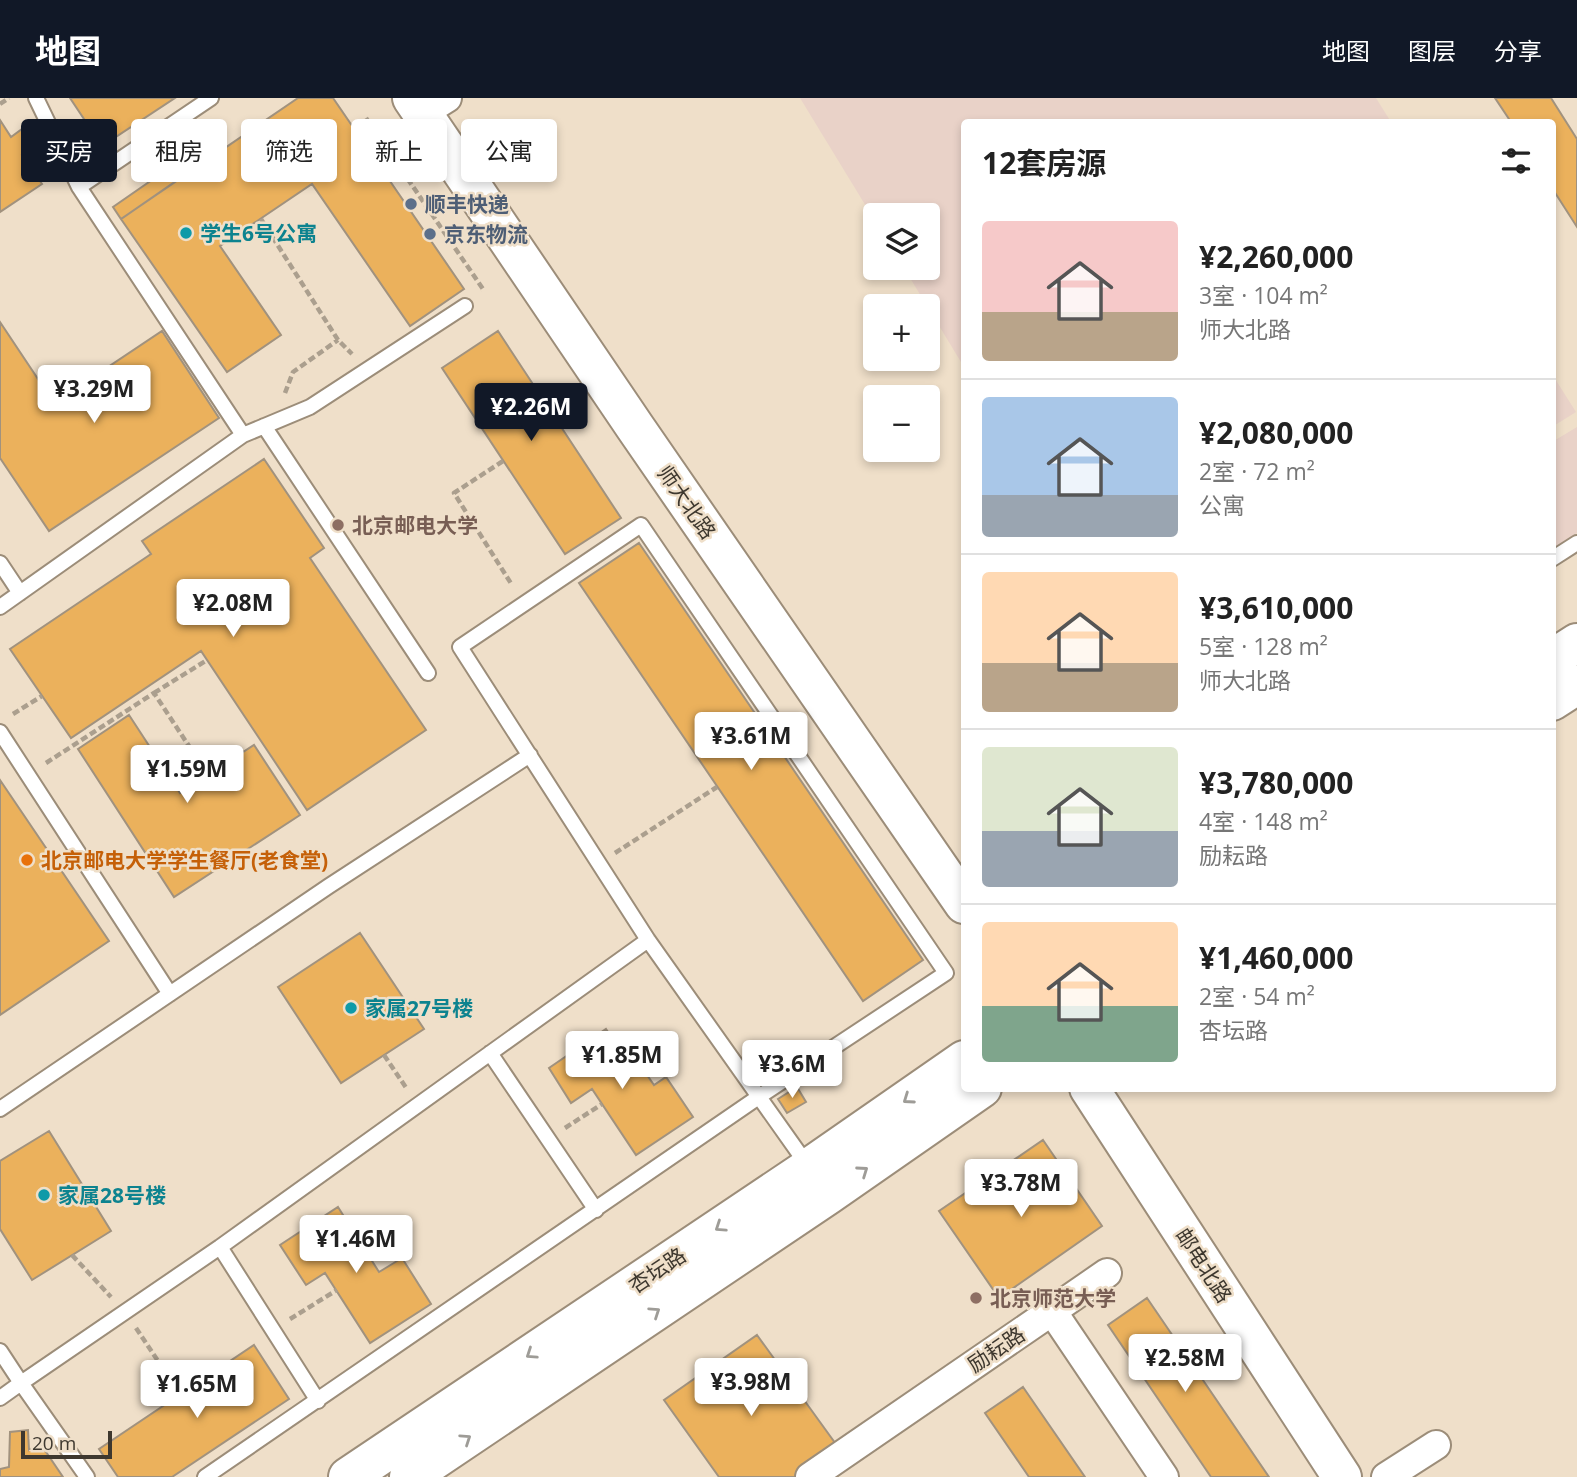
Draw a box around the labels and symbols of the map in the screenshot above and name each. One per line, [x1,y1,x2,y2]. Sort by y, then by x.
place label: 顺丰快递 [425,190,509,218]
marker: 顺丰快递 [403,196,419,212]
place label: 学生6号公寓 [200,219,317,247]
place label: 京东物流 [444,220,528,248]
marker: 学生6号公寓 [178,225,194,241]
marker: 京东物流 [422,226,438,242]
pin: ¥3.29M [37,366,151,425]
pin: ¥2.26M [474,384,588,443]
street label: 师大北路 [651,460,723,544]
place label: 北京邮电大学 [352,511,478,539]
marker: 北京邮电大学 [330,517,346,533]
pin: ¥2.08M [176,580,290,639]
pin: ¥3.61M [694,712,808,772]
pin: ¥1.59M [130,746,244,805]
place label: 北京邮电大学学生餐厅(老食堂) [41,846,328,874]
marker: 北京邮电大学学生餐厅(老食堂) [19,852,35,868]
place label: 家属27号楼 [365,994,473,1022]
marker: 家属27号楼 [343,1000,359,1016]
pin: ¥1.85M [565,1032,679,1091]
pin: ¥3.6M [743,1040,841,1100]
one-way arrow [903,1091,916,1103]
pin: ¥3.78M [964,1160,1078,1219]
one-way arrow [856,1166,869,1179]
place label: 家属28号楼 [58,1181,166,1209]
marker: 家属28号楼 [36,1187,52,1203]
pin: ¥1.46M [299,1216,413,1275]
one-way arrow [715,1219,728,1231]
street label: 邮电北路 [1169,1222,1239,1308]
street label: 杏坛路 [623,1241,691,1299]
place label: 北京师范大学 [990,1284,1116,1312]
marker: 北京师范大学 [968,1290,984,1306]
one-way arrow [647,1308,660,1320]
street label: 励耘路 [962,1320,1030,1378]
pin: ¥2.58M [1128,1334,1242,1394]
one-way arrow [526,1346,539,1358]
pin: ¥3.98M [694,1358,808,1418]
pin: ¥1.65M [140,1360,254,1420]
scale bar [21,1428,112,1460]
one-way arrow [458,1435,471,1447]

